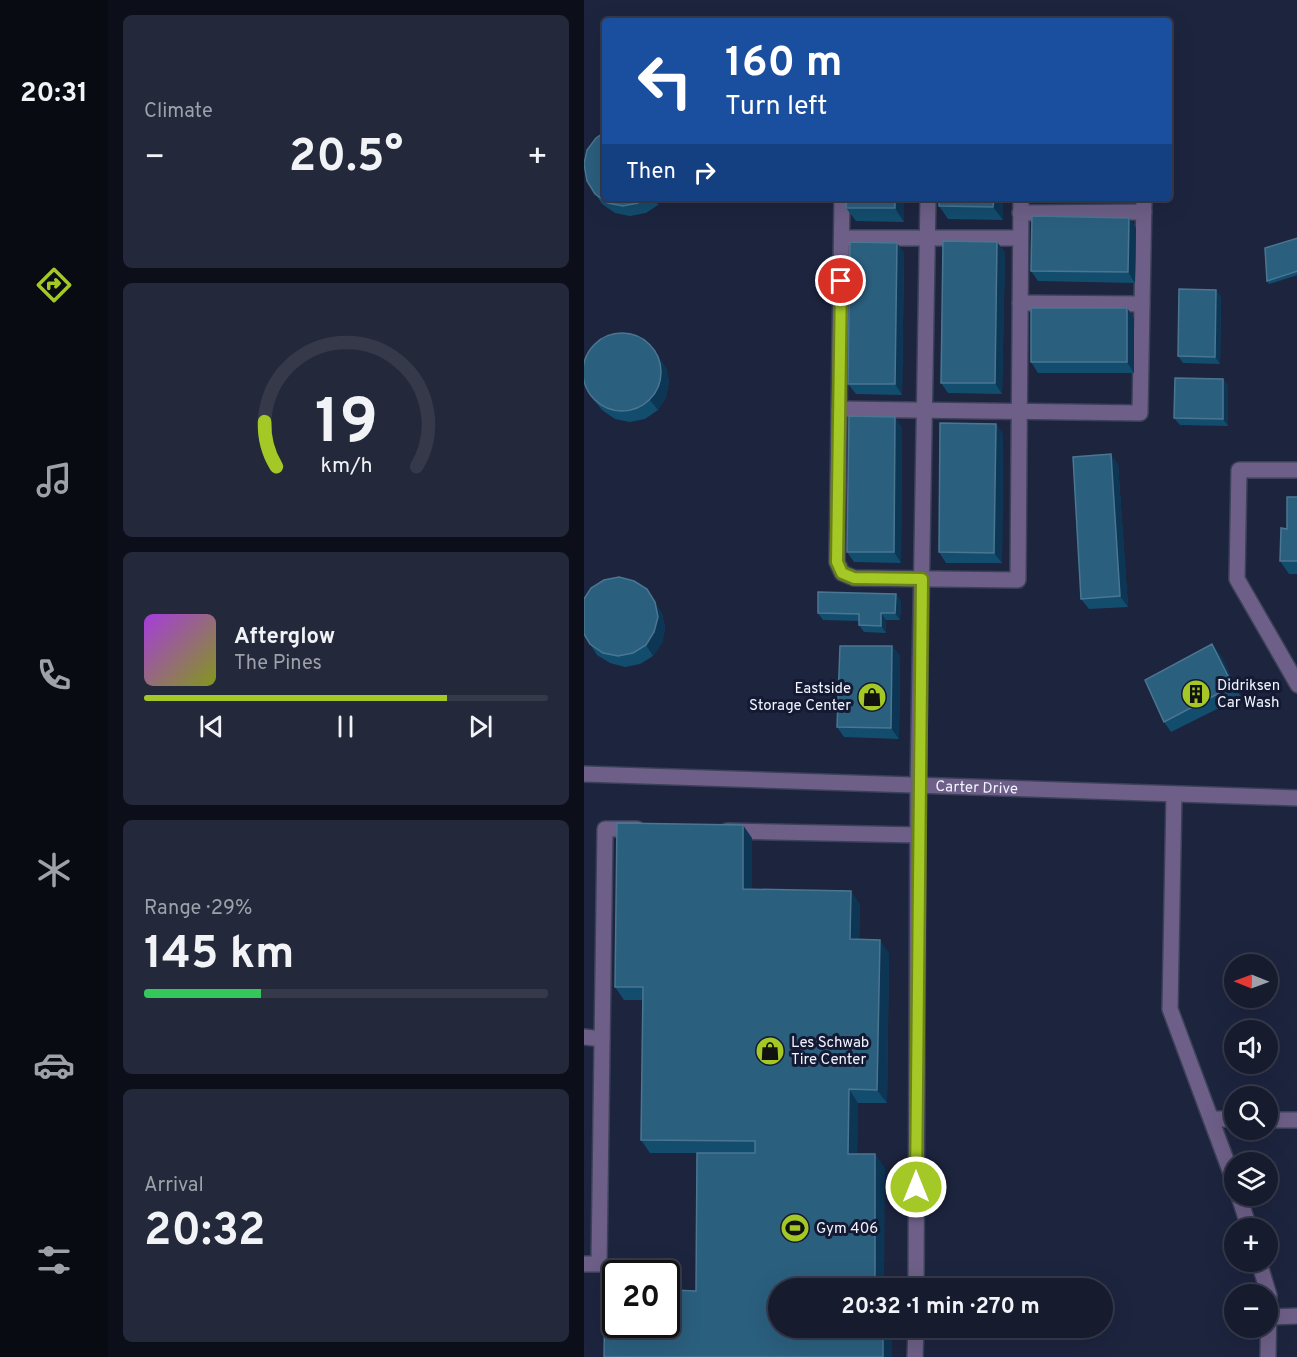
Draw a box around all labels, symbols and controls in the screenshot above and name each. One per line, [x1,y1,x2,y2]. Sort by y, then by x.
text: 160 m [725,38,843,91]
icon: left [626,42,704,120]
text: 20:31 [20,77,88,111]
text: Turn left [725,90,827,124]
text: Climate [144,99,213,125]
text: 20.5° [289,130,403,187]
text: − [144,138,165,180]
text: + [527,138,548,180]
icon: right [688,156,721,189]
text: Then [626,159,676,186]
pin [815,255,866,306]
icon: directions [33,264,75,306]
icon: arrive [824,264,857,297]
text: 19 [314,386,378,465]
text: km/h [320,454,372,481]
icon: music [33,459,75,501]
text: Afterglow [234,624,335,651]
text: The Pines [234,651,322,677]
icon: phone [33,654,75,696]
place label: Didriksen Car Wash [1217,677,1280,713]
building icon: Didriksen Car Wash [1180,678,1212,710]
place label: Eastside Storage Center [749,680,851,716]
shop icon: Eastside Storage Center [856,681,888,713]
icon: previous [195,710,228,743]
icon: pause [329,710,362,743]
icon: next [464,710,497,743]
street label: Carter Drive [935,778,1018,800]
icon: climate [33,849,75,891]
text: Range · 29% [144,896,252,922]
text: 145 km [144,927,294,984]
north arrow [1224,954,1278,1008]
map controls [1224,954,1278,1338]
button: sound [1224,1020,1278,1074]
place label: Les Schwab Tire Center [791,1034,869,1070]
shop icon: Les Schwab Tire Center [754,1035,786,1067]
icon: car [33,1044,75,1086]
button: search [1224,1086,1278,1140]
button: layers [1224,1152,1278,1206]
position arrow [884,1155,948,1219]
text: Arrival [144,1173,204,1199]
text: 20:32 [144,1204,266,1261]
sports icon: Gym 406 [779,1212,811,1244]
button: + [1224,1218,1278,1272]
place label: Gym 406 [816,1220,878,1239]
icon: filters [33,1239,75,1281]
speed limit sign: 20 [602,1260,680,1338]
button: − [1224,1284,1278,1338]
text: 20:32 · 1 min · 270 m [841,1294,1040,1321]

